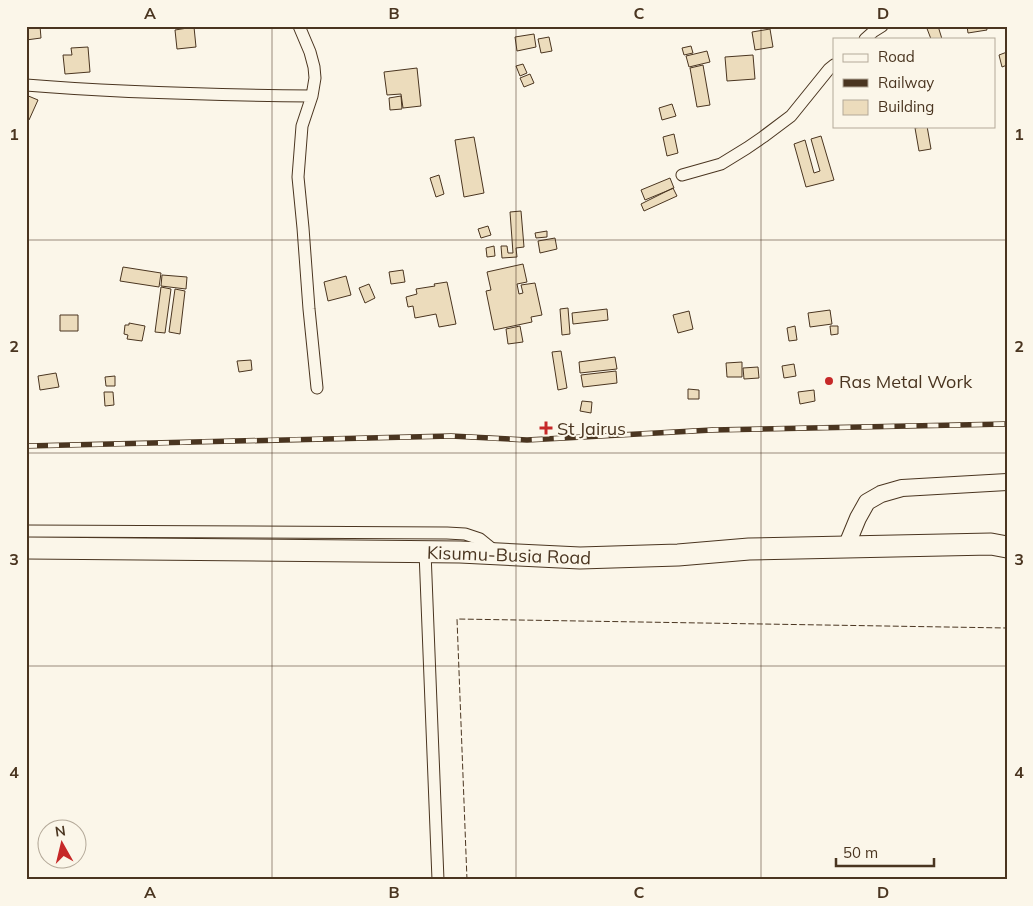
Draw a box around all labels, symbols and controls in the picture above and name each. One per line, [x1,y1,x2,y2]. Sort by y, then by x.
text: A [144,3,156,23]
text: B [388,3,400,23]
text: C [634,3,645,23]
text: D [877,3,889,23]
legend [833,38,996,128]
text: Road [878,47,915,66]
text: Railway [878,73,934,92]
text: Building [878,97,934,116]
text: 1 [9,124,19,144]
text: 1 [1014,124,1024,144]
text: 2 [9,336,19,356]
text: 2 [1014,336,1024,356]
place label: Ras Metal Work [839,370,973,393]
marker: Ras Metal Work [823,375,835,387]
place label: St Jairus [557,417,626,440]
marker: St Jairus [539,421,553,435]
street label: Kisumu-Busia Road [426,541,592,569]
text: 3 [9,549,19,569]
text: 3 [1014,549,1024,569]
text: 4 [9,762,19,782]
text: 4 [1014,762,1024,782]
north arrow [38,818,88,868]
text: N [54,821,67,841]
scale bar [836,836,933,868]
text: 50 m [843,843,878,862]
text: A [144,882,156,902]
text: B [388,882,400,902]
text: C [634,882,645,902]
text: D [877,882,889,902]

